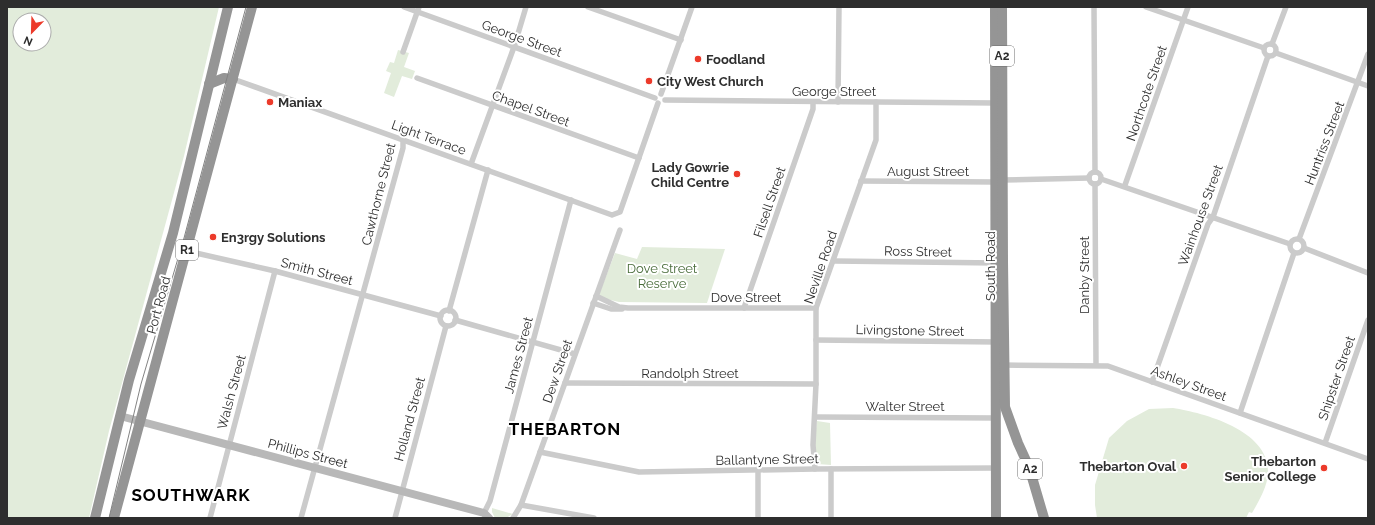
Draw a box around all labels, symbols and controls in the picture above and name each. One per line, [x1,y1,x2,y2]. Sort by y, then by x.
north arrow [12,12,52,52]
street label: George Street [480,17,565,60]
text: N [22,33,35,48]
street label: Northcote Street [1123,43,1170,143]
road number: A2 [990,46,1014,66]
place label: Foodland [706,52,765,67]
marker: Foodland [693,54,703,64]
place label: City West Church [657,74,764,89]
marker: City West Church [644,76,654,86]
street label: George Street [792,84,877,99]
street label: Chapel Street [490,87,572,130]
place label: Maniax [278,95,322,110]
marker: Maniax [265,97,275,107]
street label: Huntriss Street [1302,99,1348,187]
street label: Light Terrace [389,117,468,158]
street label: Cawthorne Street [358,141,399,247]
place label: Lady Gowrie Child Centre [651,160,729,190]
street label: Wainhouse Street [1175,162,1226,268]
street label: Filsell Street [750,164,789,240]
street label: August Street [887,164,970,179]
marker: Lady Gowrie Child Centre [732,169,742,179]
street label: Neville Road [801,229,840,306]
place label: En3rgy Solutions [221,230,326,245]
street label: South Road [983,231,998,301]
marker: En3rgy Solutions [208,232,218,242]
street label: Danby Street [1077,235,1092,314]
road number: R1 [176,240,198,260]
street label: Ross Street [884,243,953,260]
street label: Smith Street [279,255,355,288]
park label: Dove Street Reserve [627,261,698,291]
street label: Port Road [144,275,173,336]
street label: Dove Street [711,290,782,305]
street label: James Street [501,315,536,395]
street label: Livingstone Street [856,322,965,339]
street label: Shipster Street [1315,333,1358,422]
street label: Dew Street [540,337,576,405]
street label: Walsh Street [214,353,249,431]
street label: Ashley Street [1149,363,1229,404]
street label: Randolph Street [641,366,739,381]
street label: Holland Street [391,375,428,463]
street label: Walter Street [865,399,945,414]
district label: THEBARTON [509,419,621,439]
street label: Phillips Street [266,436,350,472]
street label: Ballantyne Street [715,451,819,468]
place label: Thebarton Senior College [1225,454,1316,484]
road number: A2 [1018,459,1042,479]
place label: Thebarton Oval [1079,459,1177,474]
marker: Thebarton Oval [1179,461,1189,471]
marker: Thebarton Senior College [1319,463,1329,473]
district label: SOUTHWARK [131,485,251,505]

